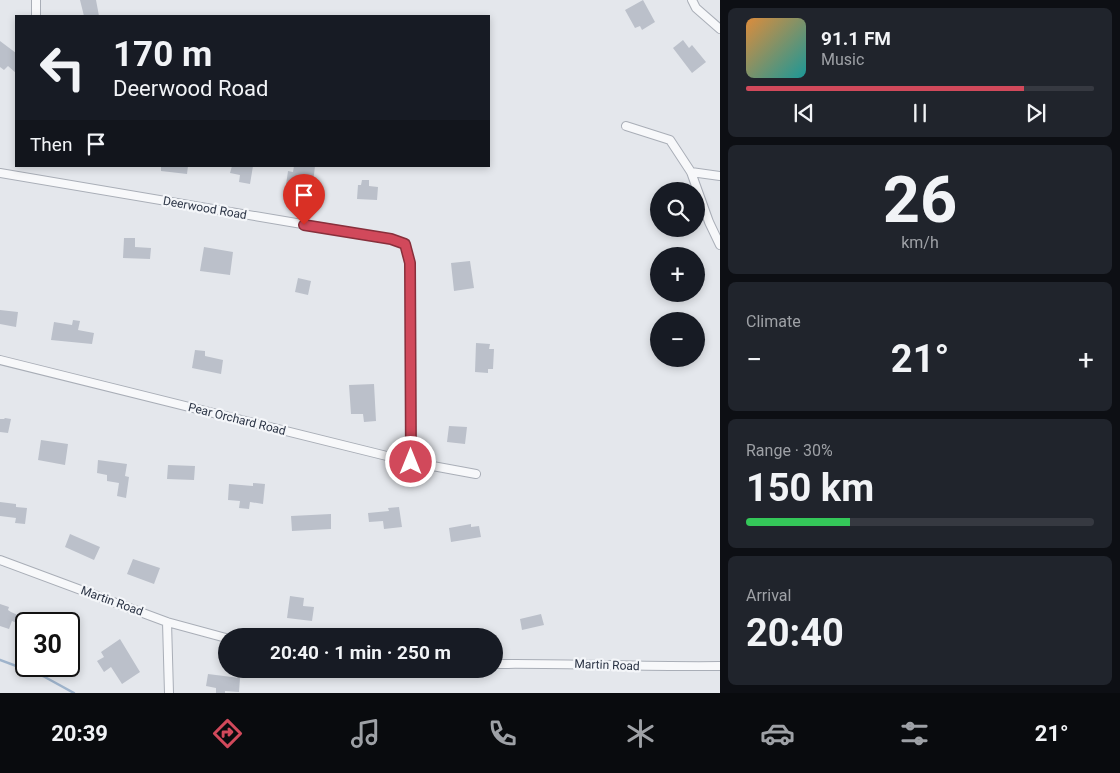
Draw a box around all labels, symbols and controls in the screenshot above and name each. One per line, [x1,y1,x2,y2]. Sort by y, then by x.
text: 91.1 FM [821,27,891,50]
text: 170 m [113,34,212,75]
icon: left [30,35,95,100]
text: Music [821,50,864,69]
text: Deerwood Road [113,76,268,101]
icon: previous [790,99,818,127]
icon: pause [906,99,934,127]
icon: next [1022,99,1050,127]
icon: arrive [82,130,110,158]
text: Then [30,133,72,156]
text: 26 [883,162,957,238]
pin [283,174,325,225]
icon: arrive [290,181,318,209]
map controls [650,182,705,367]
button: search [650,182,705,237]
street label: Deerwood Road [162,194,248,222]
text: km/h [901,233,939,252]
button: + [650,247,705,302]
button: − [650,312,705,367]
text: Climate [746,312,801,331]
text: 21° [891,337,949,381]
text: − [746,343,762,376]
text: + [1078,343,1094,376]
street label: Pear Orchard Road [187,400,287,438]
position arrow [384,435,436,487]
text: Range · 30% [746,441,833,460]
text: 150 km [746,466,874,510]
street label: Martin Road [79,583,145,619]
text: Arrival [746,586,791,605]
text: 20:40 [746,611,844,655]
speed limit sign: 30 [15,612,80,677]
text: 20:40 · 1 min · 250 m [270,641,451,664]
street label: Martin Road [574,657,640,673]
icon: directions [210,716,245,751]
icon: music [348,716,383,751]
icon: phone [485,716,520,751]
icon: climate [623,716,658,751]
icon: car [760,716,795,751]
icon: filters [897,716,932,751]
text: 20:39 [51,721,108,746]
text: 21° [1035,721,1069,746]

